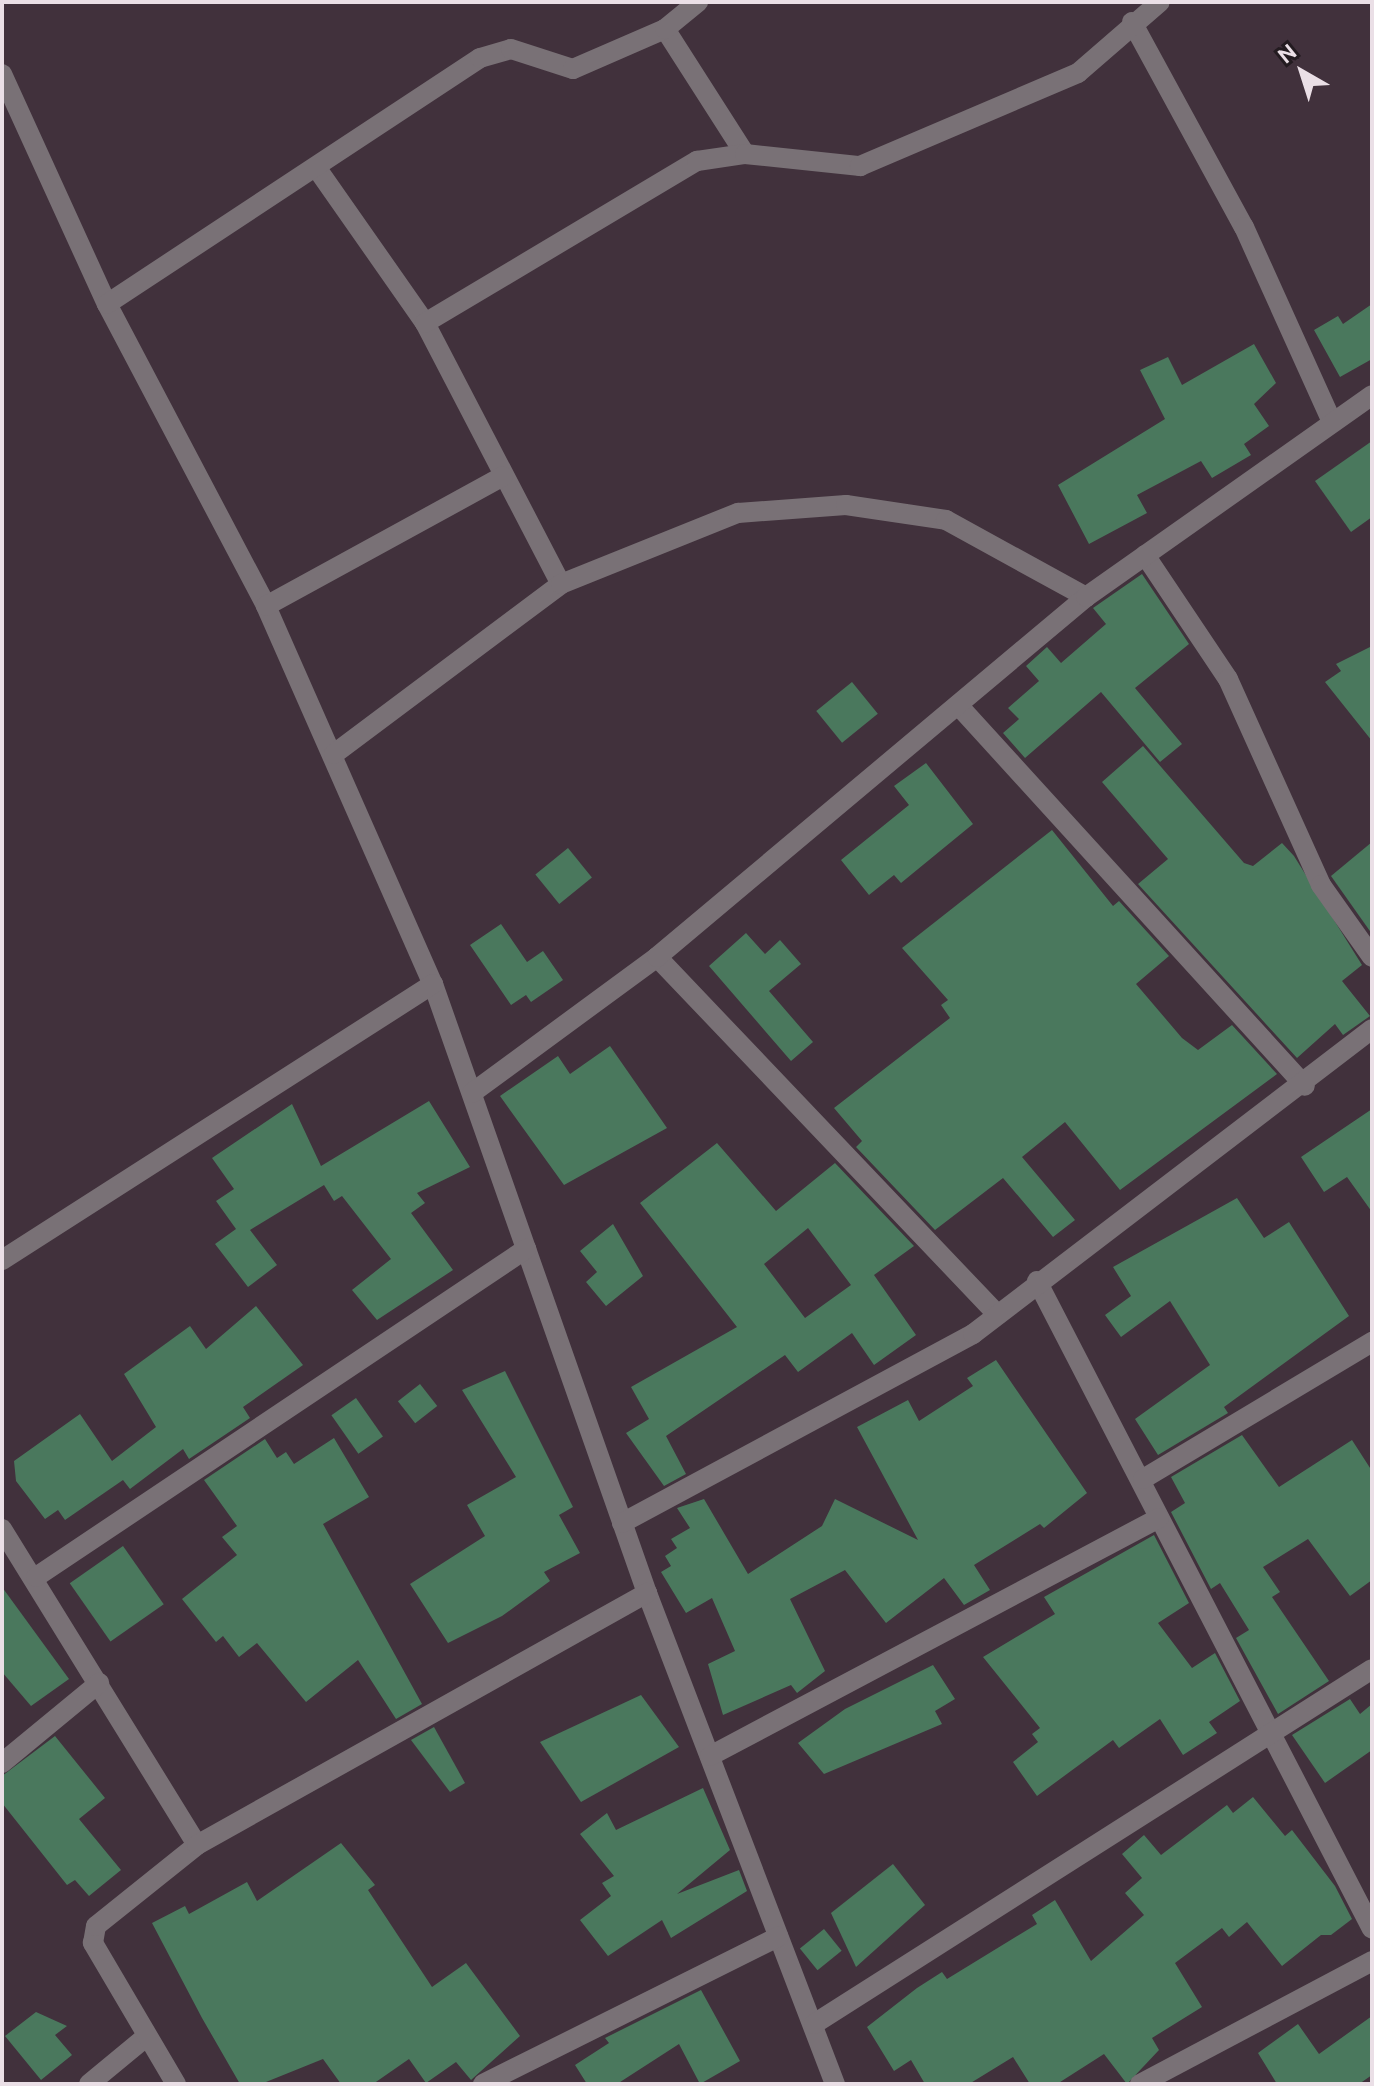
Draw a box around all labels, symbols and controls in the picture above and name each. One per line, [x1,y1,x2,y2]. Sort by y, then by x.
north arrow [1262,32,1342,112]
text: N [1272,38,1301,68]

